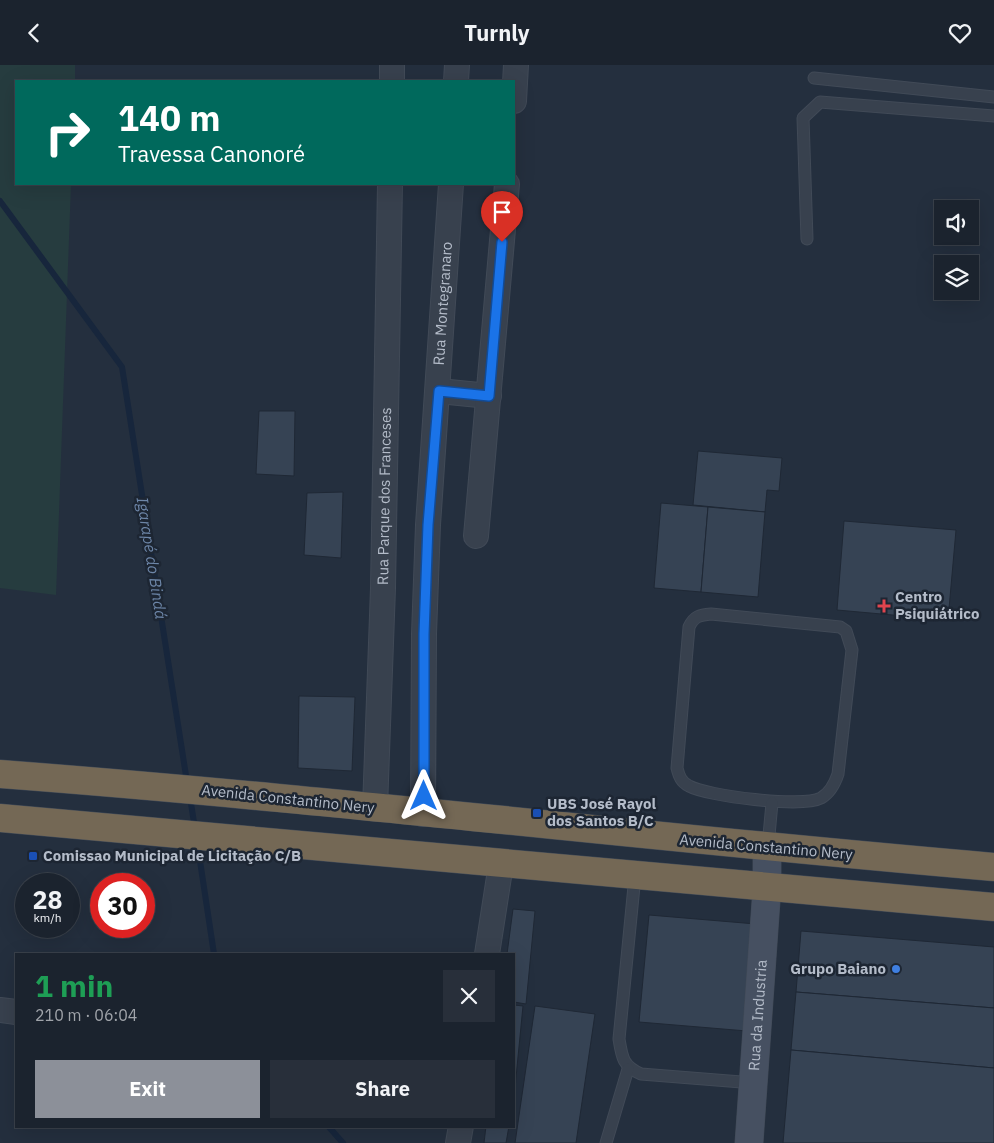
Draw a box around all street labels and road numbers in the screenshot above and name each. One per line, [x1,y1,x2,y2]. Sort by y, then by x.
street label: Rua Montegranaro [429,241,456,366]
street label: Rua Parque dos Franceses [373,407,395,585]
street label: Avenida Constantino Nery [201,780,376,817]
street label: Avenida Constantino Nery [679,829,854,864]
street label: Rua da Industria [744,959,771,1072]

